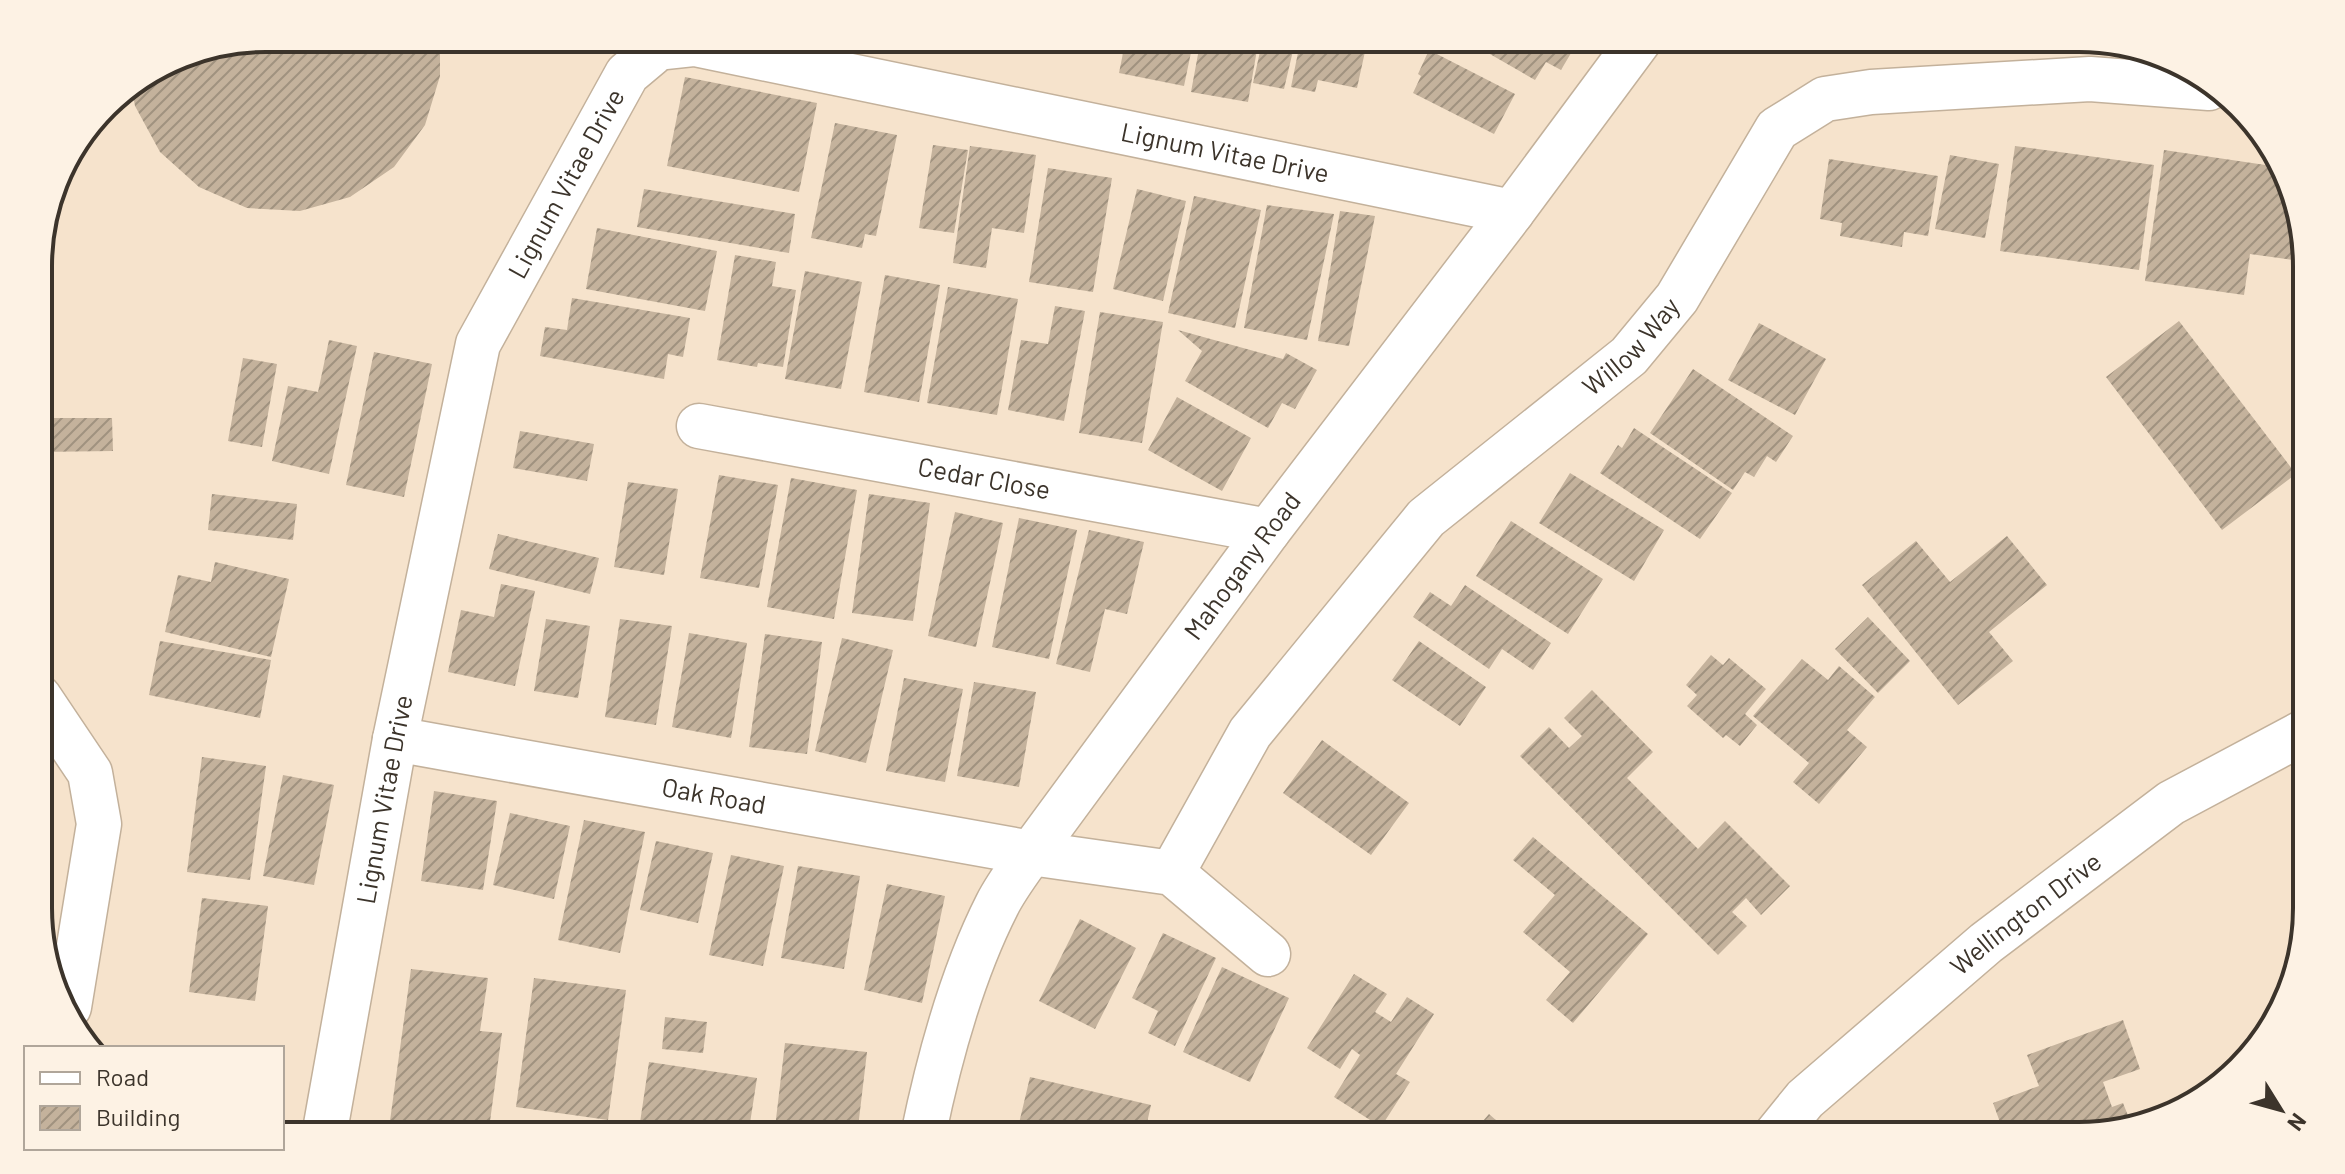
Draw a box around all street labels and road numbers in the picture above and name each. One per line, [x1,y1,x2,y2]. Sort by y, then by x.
street label: Lignum Vitae Drive [500,83,630,283]
street label: Lignum Vitae Drive [1118,115,1332,188]
street label: Willow Way [1576,290,1685,401]
street label: Cedar Close [916,450,1053,505]
street label: Mahogany Road [1177,485,1306,645]
street label: Lignum Vitae Drive [349,692,418,906]
street label: Oak Road [660,770,769,819]
street label: Wellington Drive [1943,845,2107,981]

